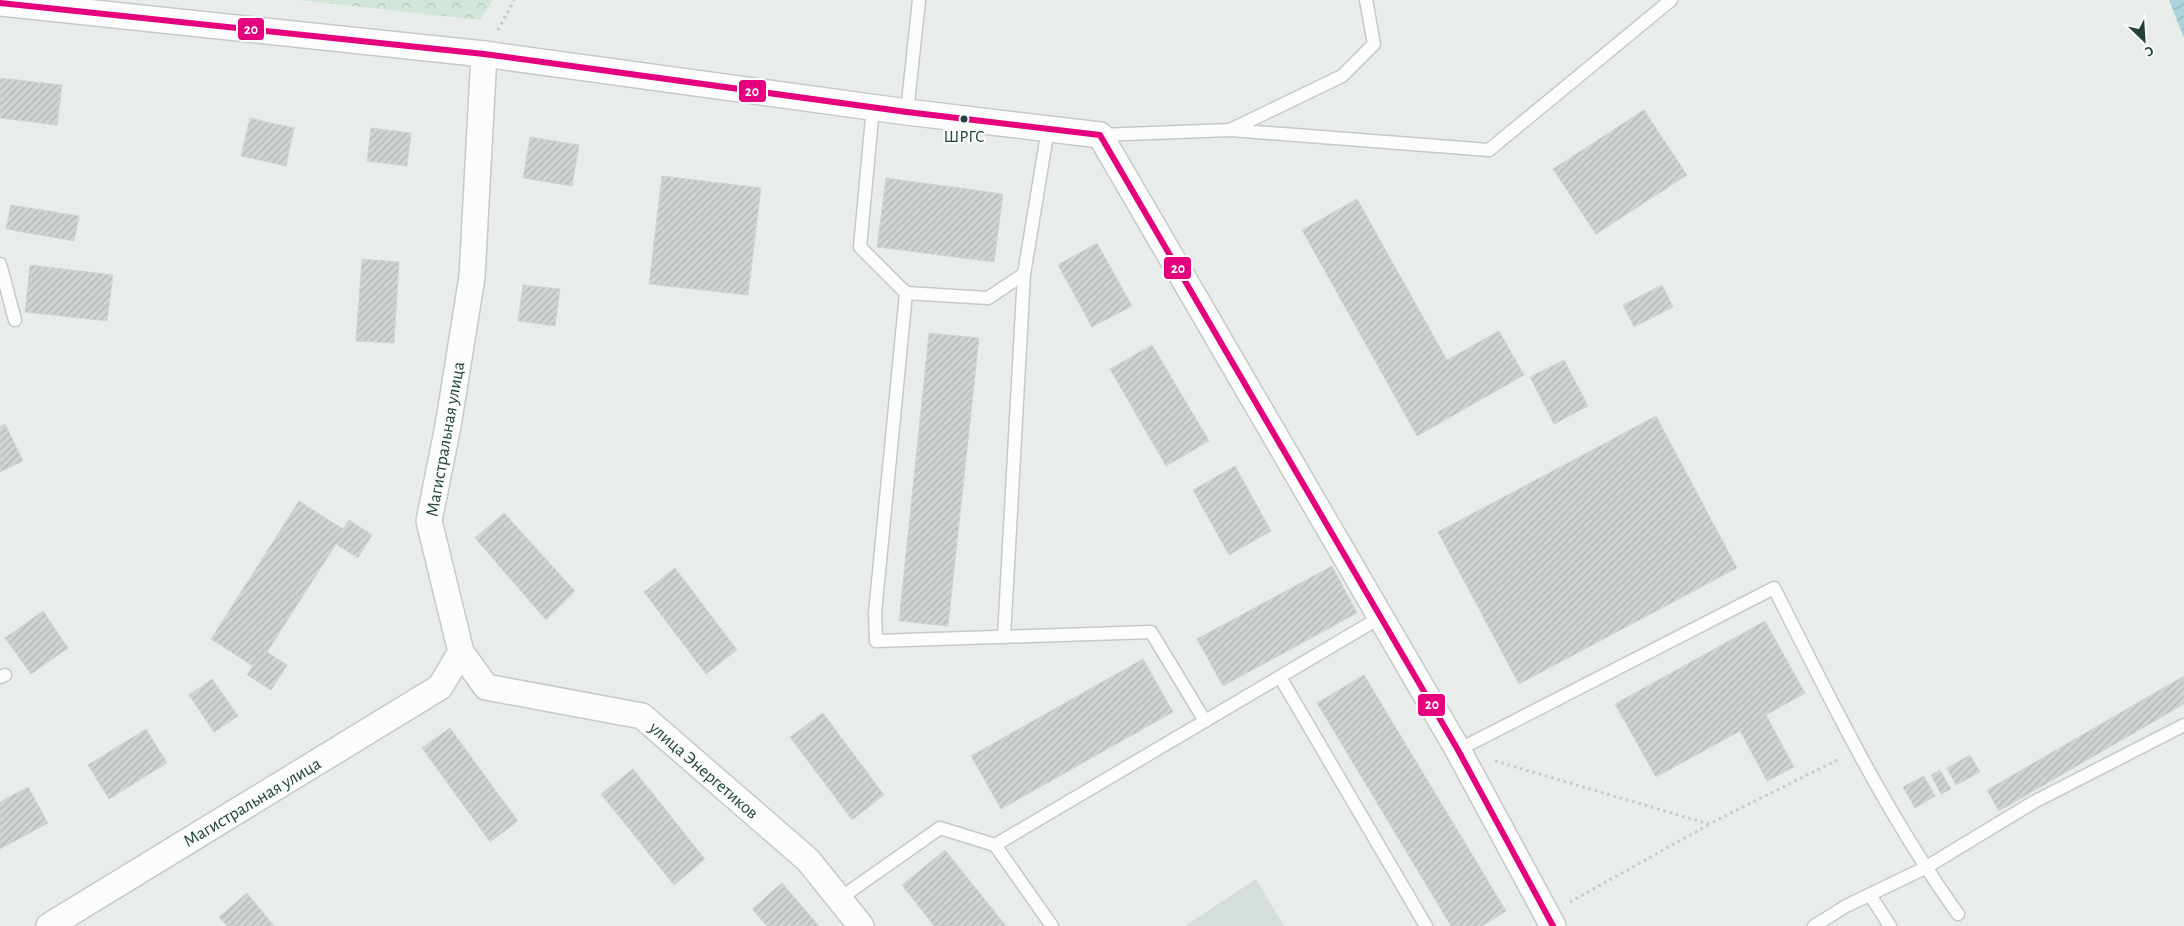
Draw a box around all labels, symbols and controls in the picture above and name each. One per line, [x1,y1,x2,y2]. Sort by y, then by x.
north arrow [2119,15,2169,65]
line badge: 20 [237,17,265,41]
text: 20 [244,23,258,37]
text: С [2142,43,2156,59]
line badge: 20 [738,79,767,103]
text: 20 [745,85,759,99]
marker: ШРГС [959,114,969,124]
place label: ШРГС [943,128,985,145]
line badge: 20 [1163,256,1192,280]
text: 20 [1171,262,1185,276]
street label: Магистральная улица [423,360,468,518]
line badge: 20 [1417,693,1446,717]
text: 20 [1425,698,1439,712]
street label: улица Энергетиков [645,718,761,823]
street label: Магистральная улица [181,755,324,851]

